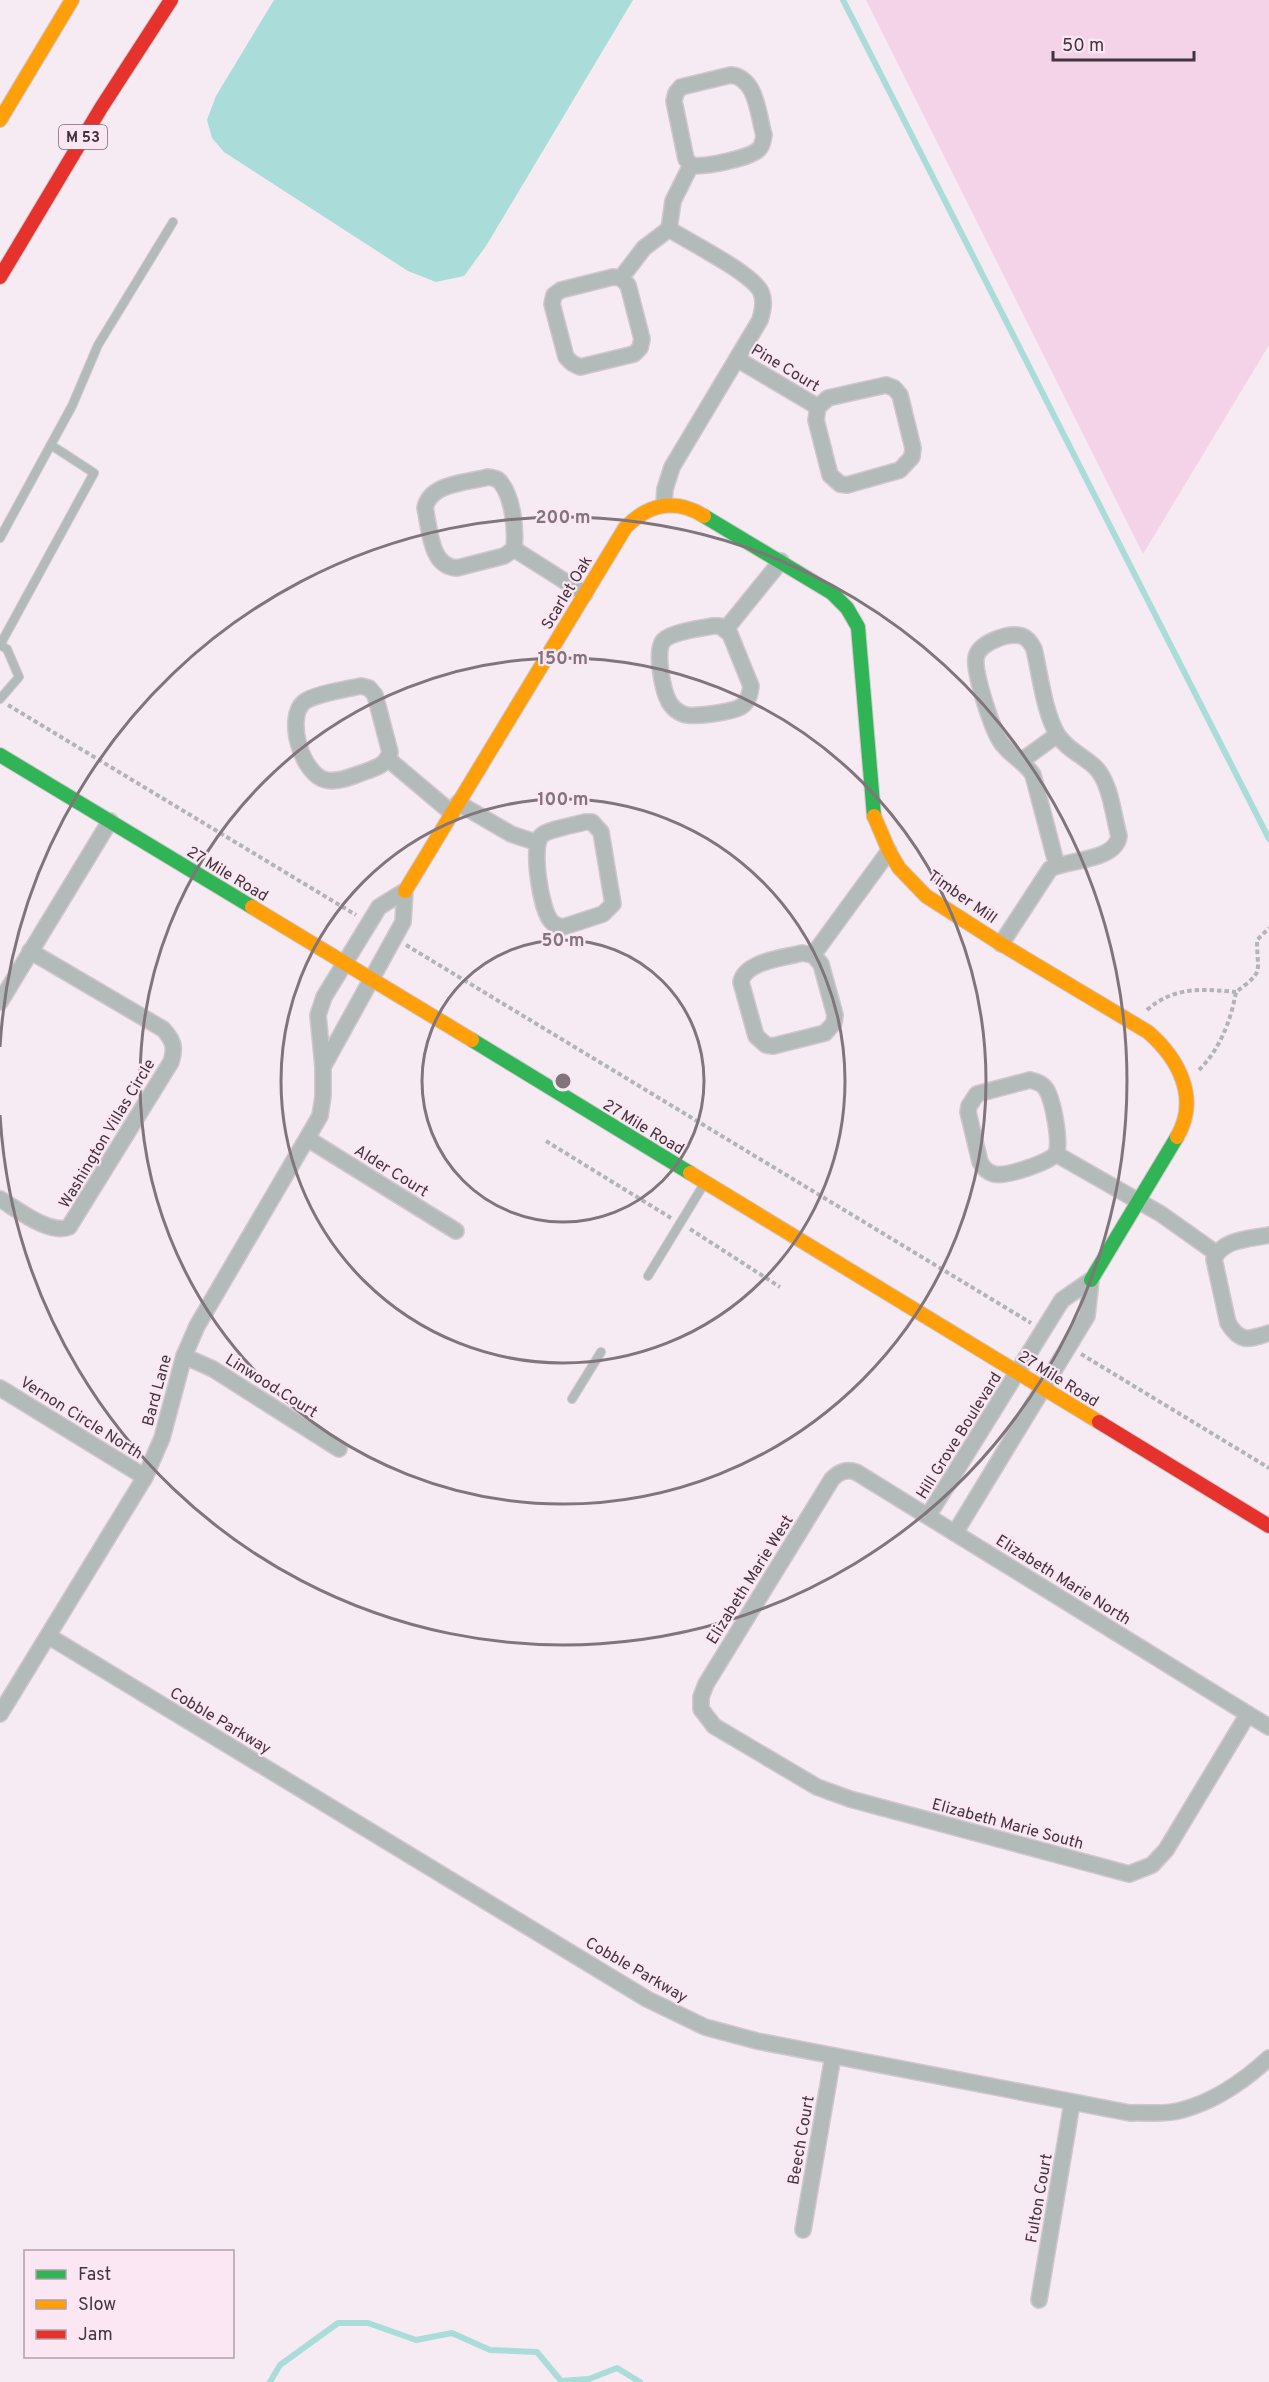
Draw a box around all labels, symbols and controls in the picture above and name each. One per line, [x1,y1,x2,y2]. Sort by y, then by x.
scale bar [1053,24,1194,62]
text: 50 m [1062,35,1104,58]
road number: M 53 [59,125,107,149]
street label: Pine Court [747,340,823,397]
text: 200 m [535,507,591,530]
street label: Scarlet Oak [538,552,598,634]
text: 150 m [538,648,588,671]
text: 100 m [537,789,589,812]
street label: 27 Mile Road [183,843,271,907]
street label: Timber Mill [923,866,1000,929]
text: 50 m [541,930,585,953]
street label: Washington Villas Circle [55,1056,160,1212]
centre of rings [553,1071,573,1091]
street label: 27 Mile Road [599,1096,687,1160]
street label: Alder Court [350,1141,432,1202]
street label: 27 Mile Road [1014,1347,1102,1412]
street label: Linwood Court [221,1350,321,1423]
street label: Bard Lane [139,1353,177,1428]
street label: Hill Grove Boulevard [913,1369,1007,1503]
street label: Vernon Circle North [16,1373,146,1465]
street label: Elizabeth Marie West [703,1512,799,1648]
street label: Elizabeth Marie North [992,1531,1134,1630]
street label: Cobble Parkway [166,1684,274,1760]
street label: Elizabeth Marie South [930,1795,1085,1855]
street label: Cobble Parkway [581,1933,691,2008]
street label: Beech Court [784,2094,820,2187]
street label: Fulton Court [1022,2152,1058,2244]
legend [24,2250,234,2358]
text: Fast [78,2264,111,2287]
text: Slow [78,2294,116,2317]
text: Jam [78,2324,113,2347]

